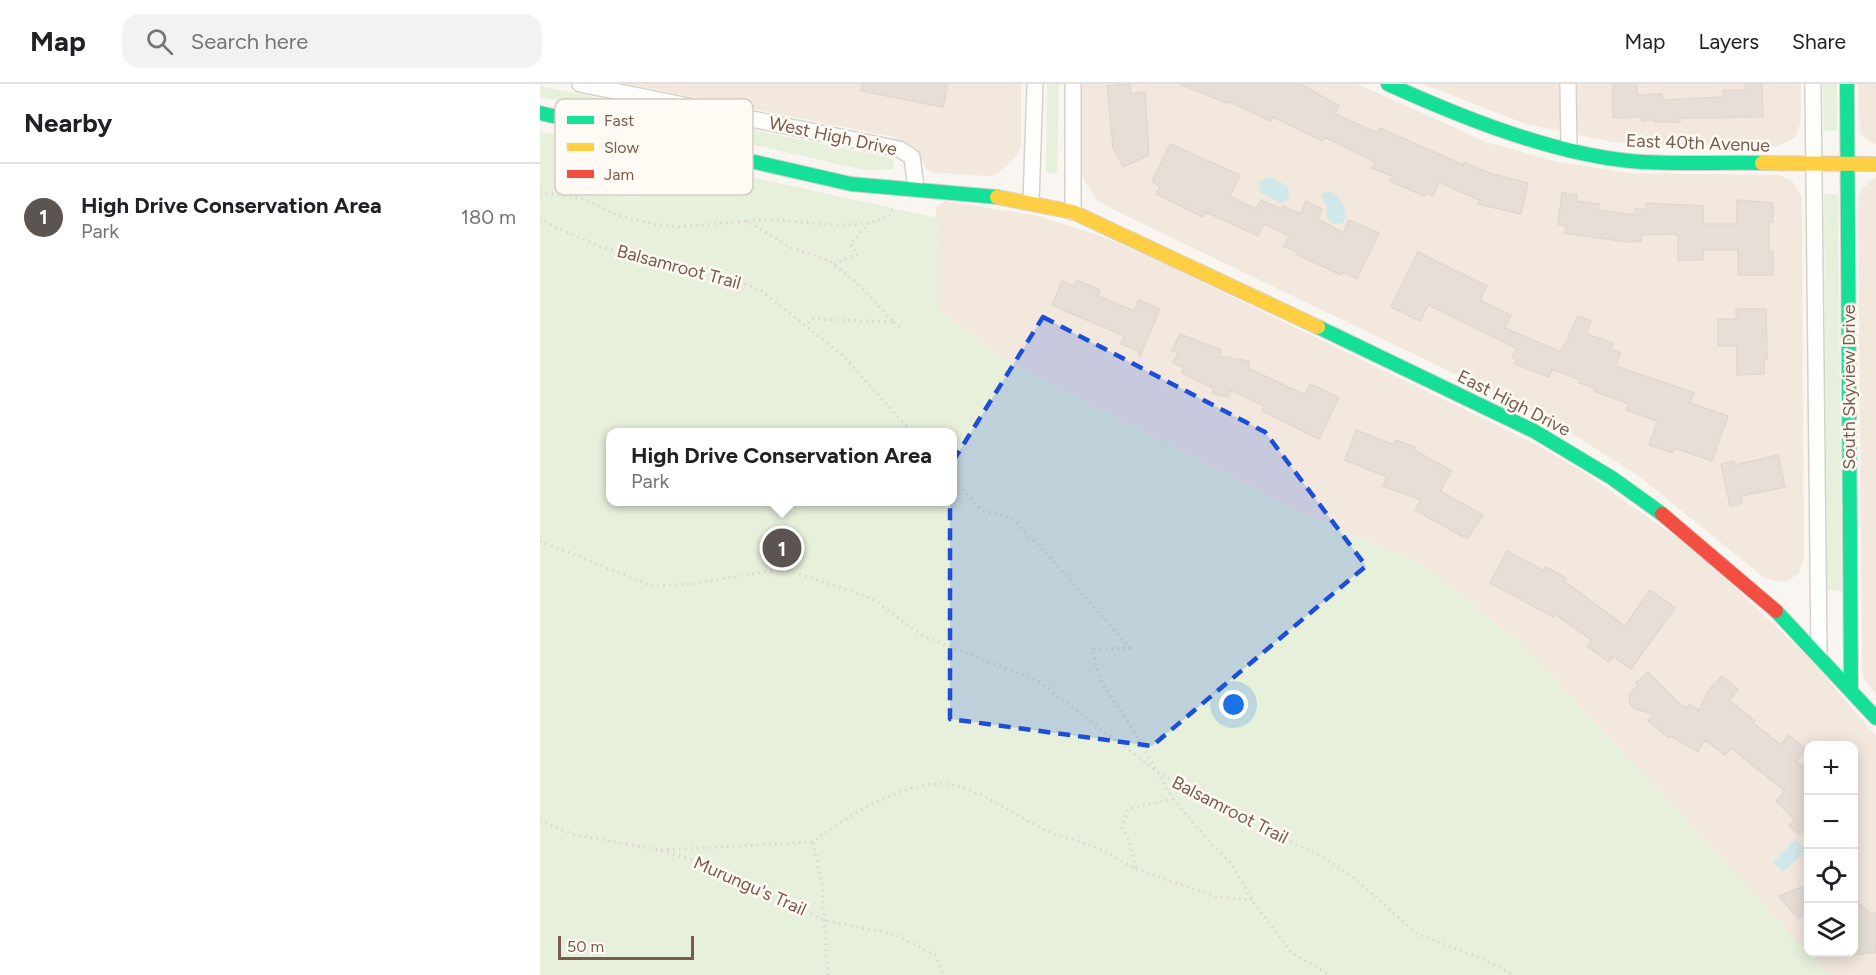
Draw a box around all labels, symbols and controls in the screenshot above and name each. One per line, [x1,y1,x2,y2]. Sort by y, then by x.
search box [122,14,542,68]
text: Map [30,24,86,58]
icon: search [143,25,176,58]
text: Search here [191,28,308,55]
text: Map [1625,29,1665,54]
text: Layers [1698,29,1759,54]
text: Share [1792,29,1846,54]
legend [555,99,753,195]
text: Nearby [24,107,112,139]
text: Fast [604,111,634,130]
street label: West High Drive [767,112,899,160]
street label: East 40th Avenue [1625,129,1771,157]
text: Slow [604,138,639,157]
text: Jam [604,165,634,184]
text: High Drive Conservation Area [81,192,382,219]
text: 1 [39,205,48,229]
text: 180 m [461,205,516,229]
text: Park [81,219,119,243]
street label: Balsamroot Trail [614,240,744,294]
street label: South Skyview Drive [1838,304,1860,470]
street label: East High Drive [1454,365,1574,441]
popup [606,428,957,506]
text: High Drive Conservation Area [631,442,932,469]
text: Park [631,469,669,493]
pin: 1 [762,526,802,570]
your location [1219,690,1248,719]
map controls [1804,741,1858,957]
button: + [1804,741,1858,795]
street label: Balsamroot Trail [1168,771,1292,849]
button: − [1804,795,1858,849]
button: locate [1804,849,1858,903]
street label: Murungu's Trail [690,851,810,921]
button: layers [1804,903,1858,957]
scale bar [558,933,694,960]
text: 50 m [567,937,604,956]

